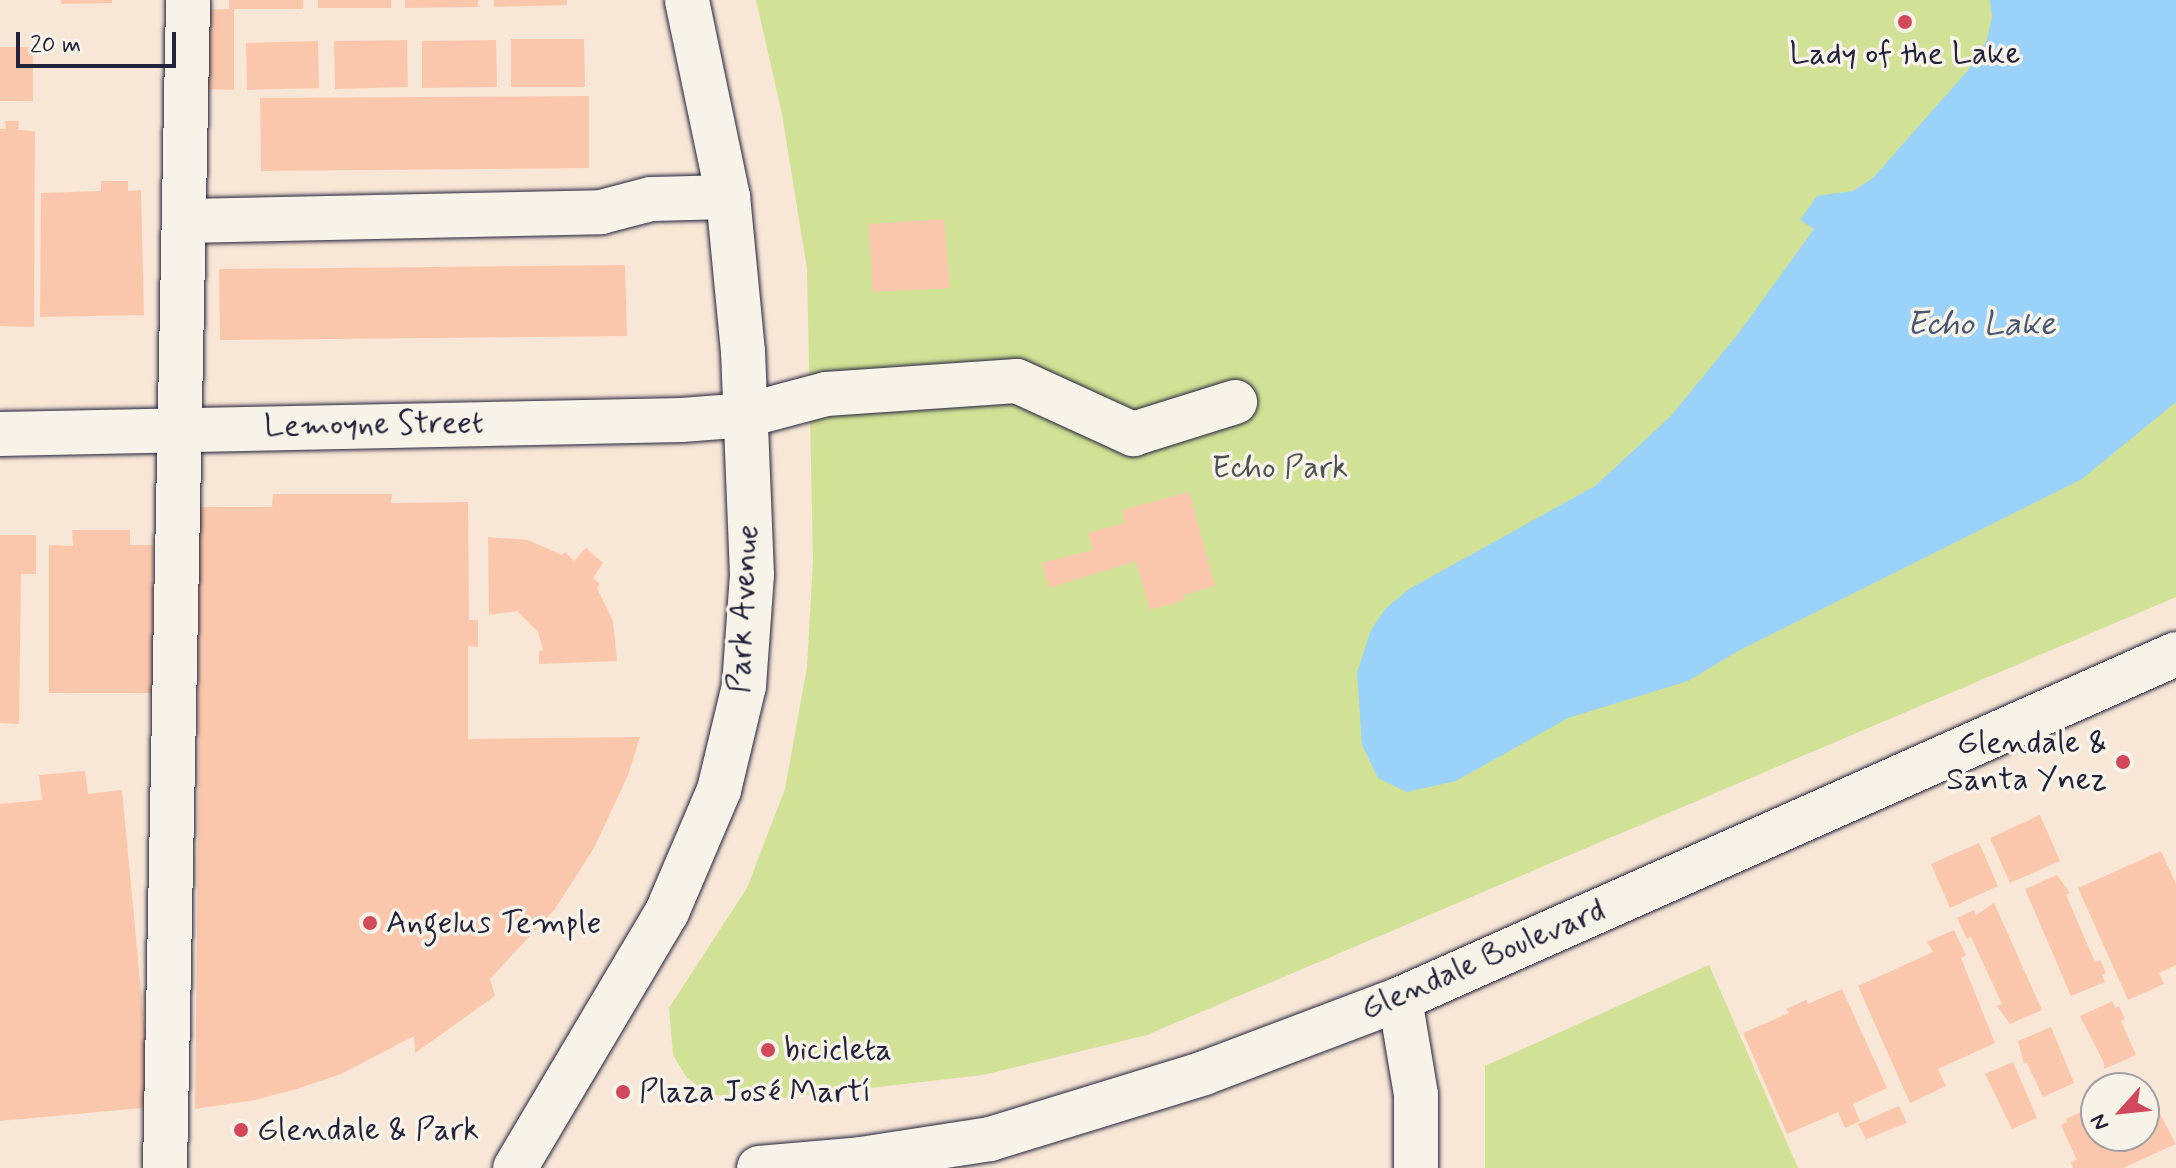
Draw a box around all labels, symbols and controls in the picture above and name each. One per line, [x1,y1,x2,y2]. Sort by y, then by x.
marker: Lady of the Lake [1896,13,1914,31]
scale bar [20,16,180,66]
text: 20 m [30,30,81,61]
place label: Lady of the Lake [1789,35,2021,73]
water label: Echo Lake [1906,305,2056,345]
street label: Lemoyne Street [261,404,487,446]
park label: Echo Park [1212,449,1348,487]
street label: Park Avenue [720,522,768,696]
place label: Glendale & Santa Ynez [1946,725,2107,800]
marker: Glendale & Santa Ynez [2114,753,2132,771]
street label: Glendale Boulevard [1356,892,1610,1028]
place label: Angelus Temple [386,904,594,942]
marker: Angelus Temple [361,914,379,932]
place label: bicicleta [784,1031,892,1069]
marker: bicicleta [759,1041,777,1059]
north arrow [2080,1072,2160,1152]
place label: Plaza José Martí [639,1073,872,1111]
marker: Plaza José Martí [614,1083,632,1101]
text: N [2085,1109,2116,1135]
place label: Glendale & Park [257,1111,479,1149]
marker: Glendale & Park [232,1121,250,1139]

